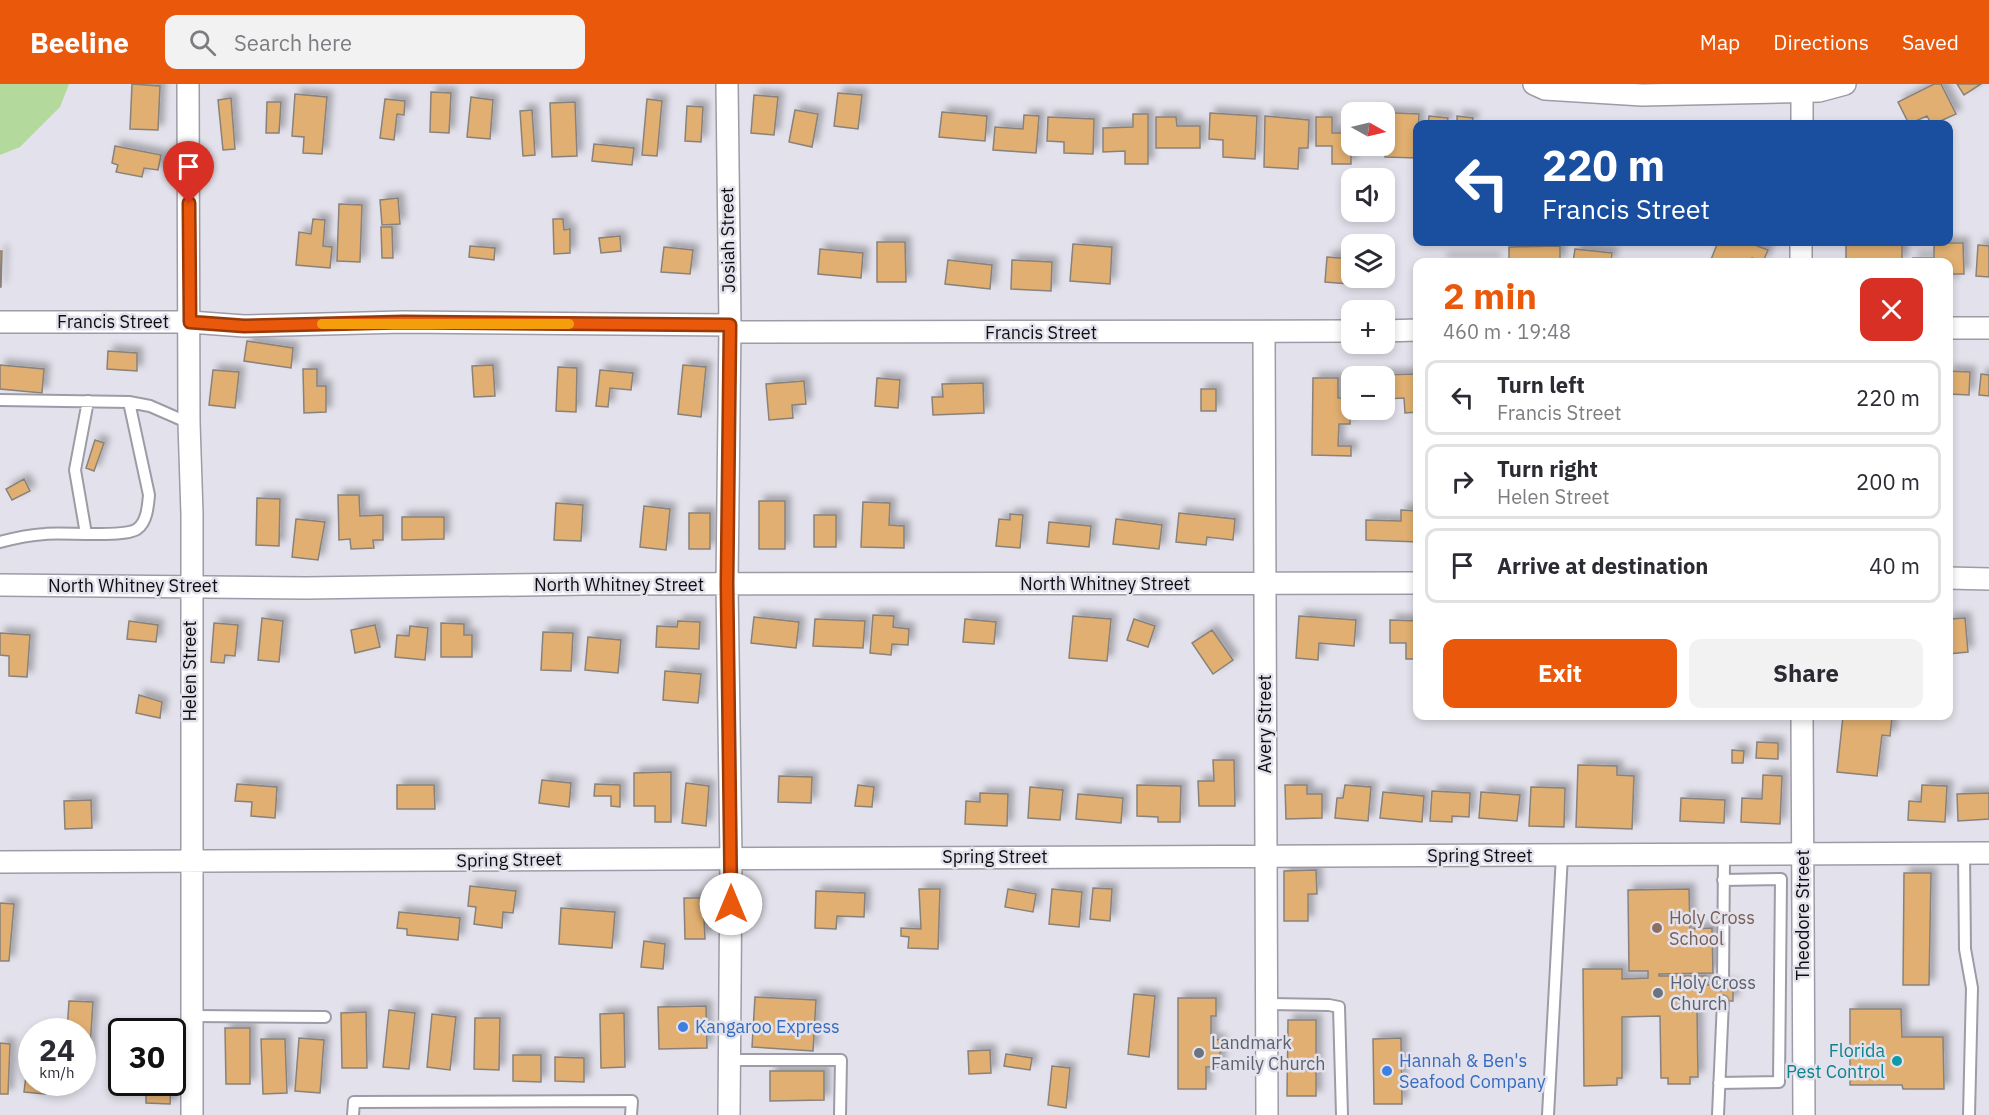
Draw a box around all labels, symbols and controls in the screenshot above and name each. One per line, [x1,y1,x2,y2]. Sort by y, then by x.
search box [165,15,585,69]
text: Beeline [30,24,129,61]
icon: search [186,26,219,59]
text: Search here [234,28,352,57]
text: Map [1700,28,1740,56]
text: Directions [1773,28,1869,56]
text: Saved [1902,28,1959,56]
north arrow [1341,102,1395,156]
map controls [1341,102,1395,420]
text: 220 m [1542,138,1665,193]
pin [163,141,214,203]
icon: left [1443,144,1521,222]
icon: arrive [172,150,205,183]
button: sound [1341,168,1395,222]
street label: Josiah Street [715,187,740,293]
text: Francis Street [1542,191,1710,226]
button: layers [1341,234,1395,288]
text: 2 min [1443,272,1537,319]
button: close [1860,278,1923,341]
button: + [1341,300,1395,354]
street label: Francis Street [57,310,169,333]
text: 460 m · 19:48 [1443,318,1571,345]
street label: Francis Street [985,321,1097,344]
button: − [1341,366,1395,420]
text: Turn left [1497,370,1585,399]
icon: left [1446,381,1479,414]
text: 220 m [1856,383,1920,412]
text: Francis Street [1497,399,1621,426]
text: Turn right [1497,454,1598,483]
icon: right [1446,465,1479,498]
text: 200 m [1856,467,1920,496]
text: Helen Street [1497,483,1609,510]
icon: arrive [1446,549,1479,582]
text: Arrive at destination [1497,551,1708,580]
text: 40 m [1869,551,1920,580]
street label: North Whitney Street [1020,572,1190,595]
street label: North Whitney Street [534,573,704,596]
street label: North Whitney Street [48,574,218,597]
street label: Helen Street [178,620,201,722]
button: Exit [1443,639,1677,708]
button: Share [1689,639,1923,708]
street label: Avery Street [1253,674,1276,774]
street label: Spring Street [1427,844,1533,867]
street label: Spring Street [942,845,1048,868]
street label: Spring Street [456,847,562,872]
street label: Theodore Street [1791,849,1814,981]
position arrow [699,872,763,936]
place label: Holy Cross School [1669,906,1755,950]
marker: Holy Cross School [1650,921,1664,935]
place label: Holy Cross Church [1670,971,1756,1015]
marker: Holy Cross Church [1651,986,1665,1000]
place label: Kangaroo Express [695,1015,840,1038]
speed limit sign: 30 [108,1018,186,1096]
marker: Kangaroo Express [676,1020,690,1034]
text: 24 [39,1030,75,1069]
place label: Landmark Family Church [1211,1031,1326,1075]
place label: Florida Pest Control [1786,1039,1885,1083]
marker: Landmark Family Church [1192,1046,1206,1060]
place label: Hannah & Ben's Seafood Company [1399,1049,1546,1093]
marker: Florida Pest Control [1890,1054,1904,1068]
text: km/h [39,1063,75,1082]
marker: Hannah & Ben's Seafood Company [1380,1064,1394,1078]

